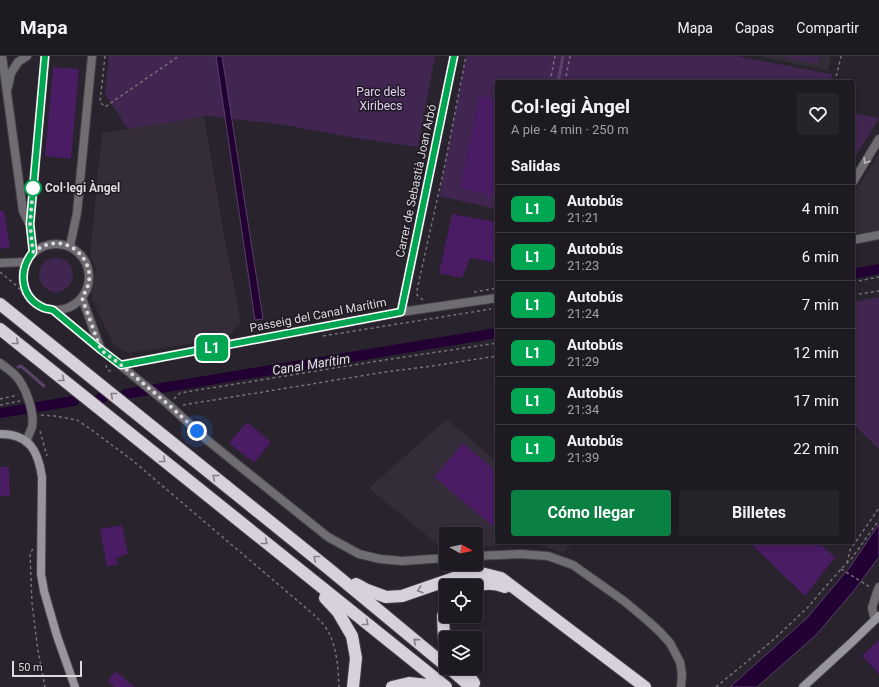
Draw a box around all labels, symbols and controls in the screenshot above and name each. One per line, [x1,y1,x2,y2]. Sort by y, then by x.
text: Mapa [20,16,68,39]
text: Mapa [678,20,713,36]
text: Capas [735,20,774,36]
text: Compartir [796,20,859,36]
park label: Parc dels Xiribecs [356,85,406,113]
button: heart [797,93,839,135]
text: Col·legi Àngel [511,95,630,118]
street label: Carrer de Sebastià Joan Arbó [393,103,439,259]
text: A pie · 4 min · 250 m [511,122,629,137]
one-way arrow [864,156,871,163]
text: Salidas [511,157,560,175]
marker: Col·legi Àngel [24,179,42,197]
place label: Col·legi Àngel [45,180,120,195]
text: Autobús [567,192,623,210]
text: 4 min [802,200,839,218]
text: L1 [525,201,541,217]
text: 21:21 [567,210,599,225]
text: Autobús [567,240,623,258]
text: 6 min [802,248,839,266]
text: L1 [525,249,541,265]
text: 21:23 [567,258,599,273]
text: Autobús [567,288,623,306]
street label: Passeig del Canal Marítim [248,295,388,335]
text: 7 min [802,296,839,314]
text: L1 [525,297,541,313]
text: 21:24 [567,306,599,321]
line badge: L1 [194,335,230,361]
text: Autobús [567,336,623,354]
one-way arrow [11,337,18,344]
text: L1 [204,340,220,356]
text: 12 min [793,344,839,362]
text: L1 [525,345,541,361]
water label: Canal Marítim [271,351,351,378]
text: 21:29 [567,354,599,369]
one-way arrow [57,374,65,381]
text: Autobús [567,384,623,402]
text: 17 min [793,392,839,410]
one-way arrow [111,393,118,400]
text: L1 [525,393,541,409]
text: 21:34 [567,402,599,417]
your location [187,421,207,441]
text: Autobús [567,432,623,450]
text: 22 min [793,440,839,458]
text: L1 [525,441,541,457]
text: 21:39 [567,450,599,465]
one-way arrow [159,456,166,463]
one-way arrow [212,474,219,481]
button: Cómo llegar [511,490,671,536]
button: Billetes [679,490,839,536]
north arrow [439,527,483,571]
map controls [439,527,483,675]
one-way arrow [260,537,267,544]
one-way arrow [313,556,320,563]
button: locate [439,579,483,623]
one-way arrow [417,585,424,594]
one-way arrow [362,618,369,625]
button: layers [439,631,483,675]
one-way arrow [413,638,421,645]
scale bar [12,659,82,678]
text: 50 m [18,661,43,674]

